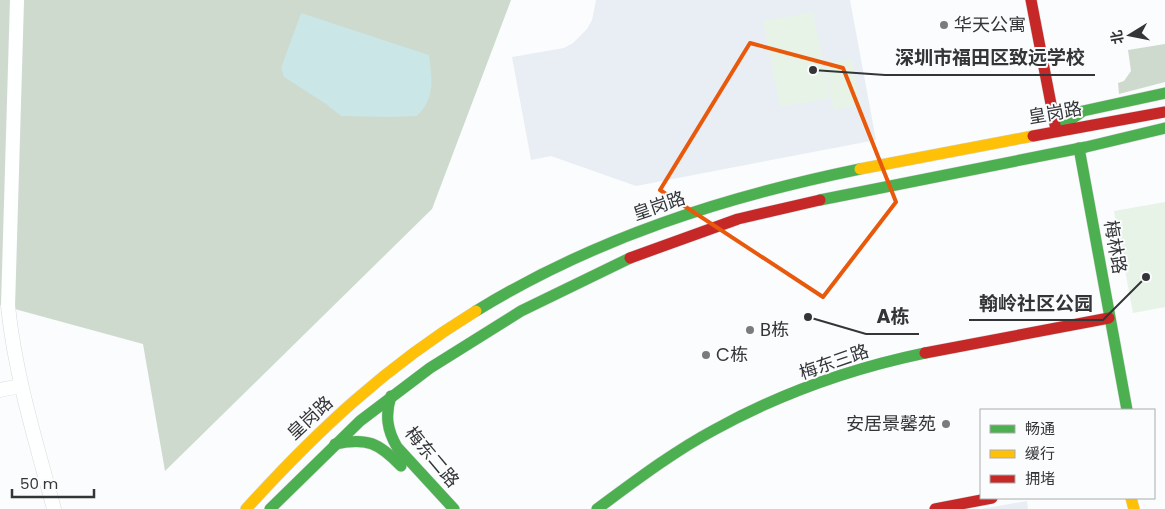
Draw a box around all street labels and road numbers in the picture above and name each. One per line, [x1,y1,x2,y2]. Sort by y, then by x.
street label: 皇岗路 [1026,96,1084,130]
street label: 皇岗路 [629,185,688,226]
street label: 梅林路 [1098,218,1132,276]
street label: 梅东三路 [796,338,872,385]
street label: 皇岗路 [281,390,338,445]
street label: 梅东二路 [400,421,465,492]

